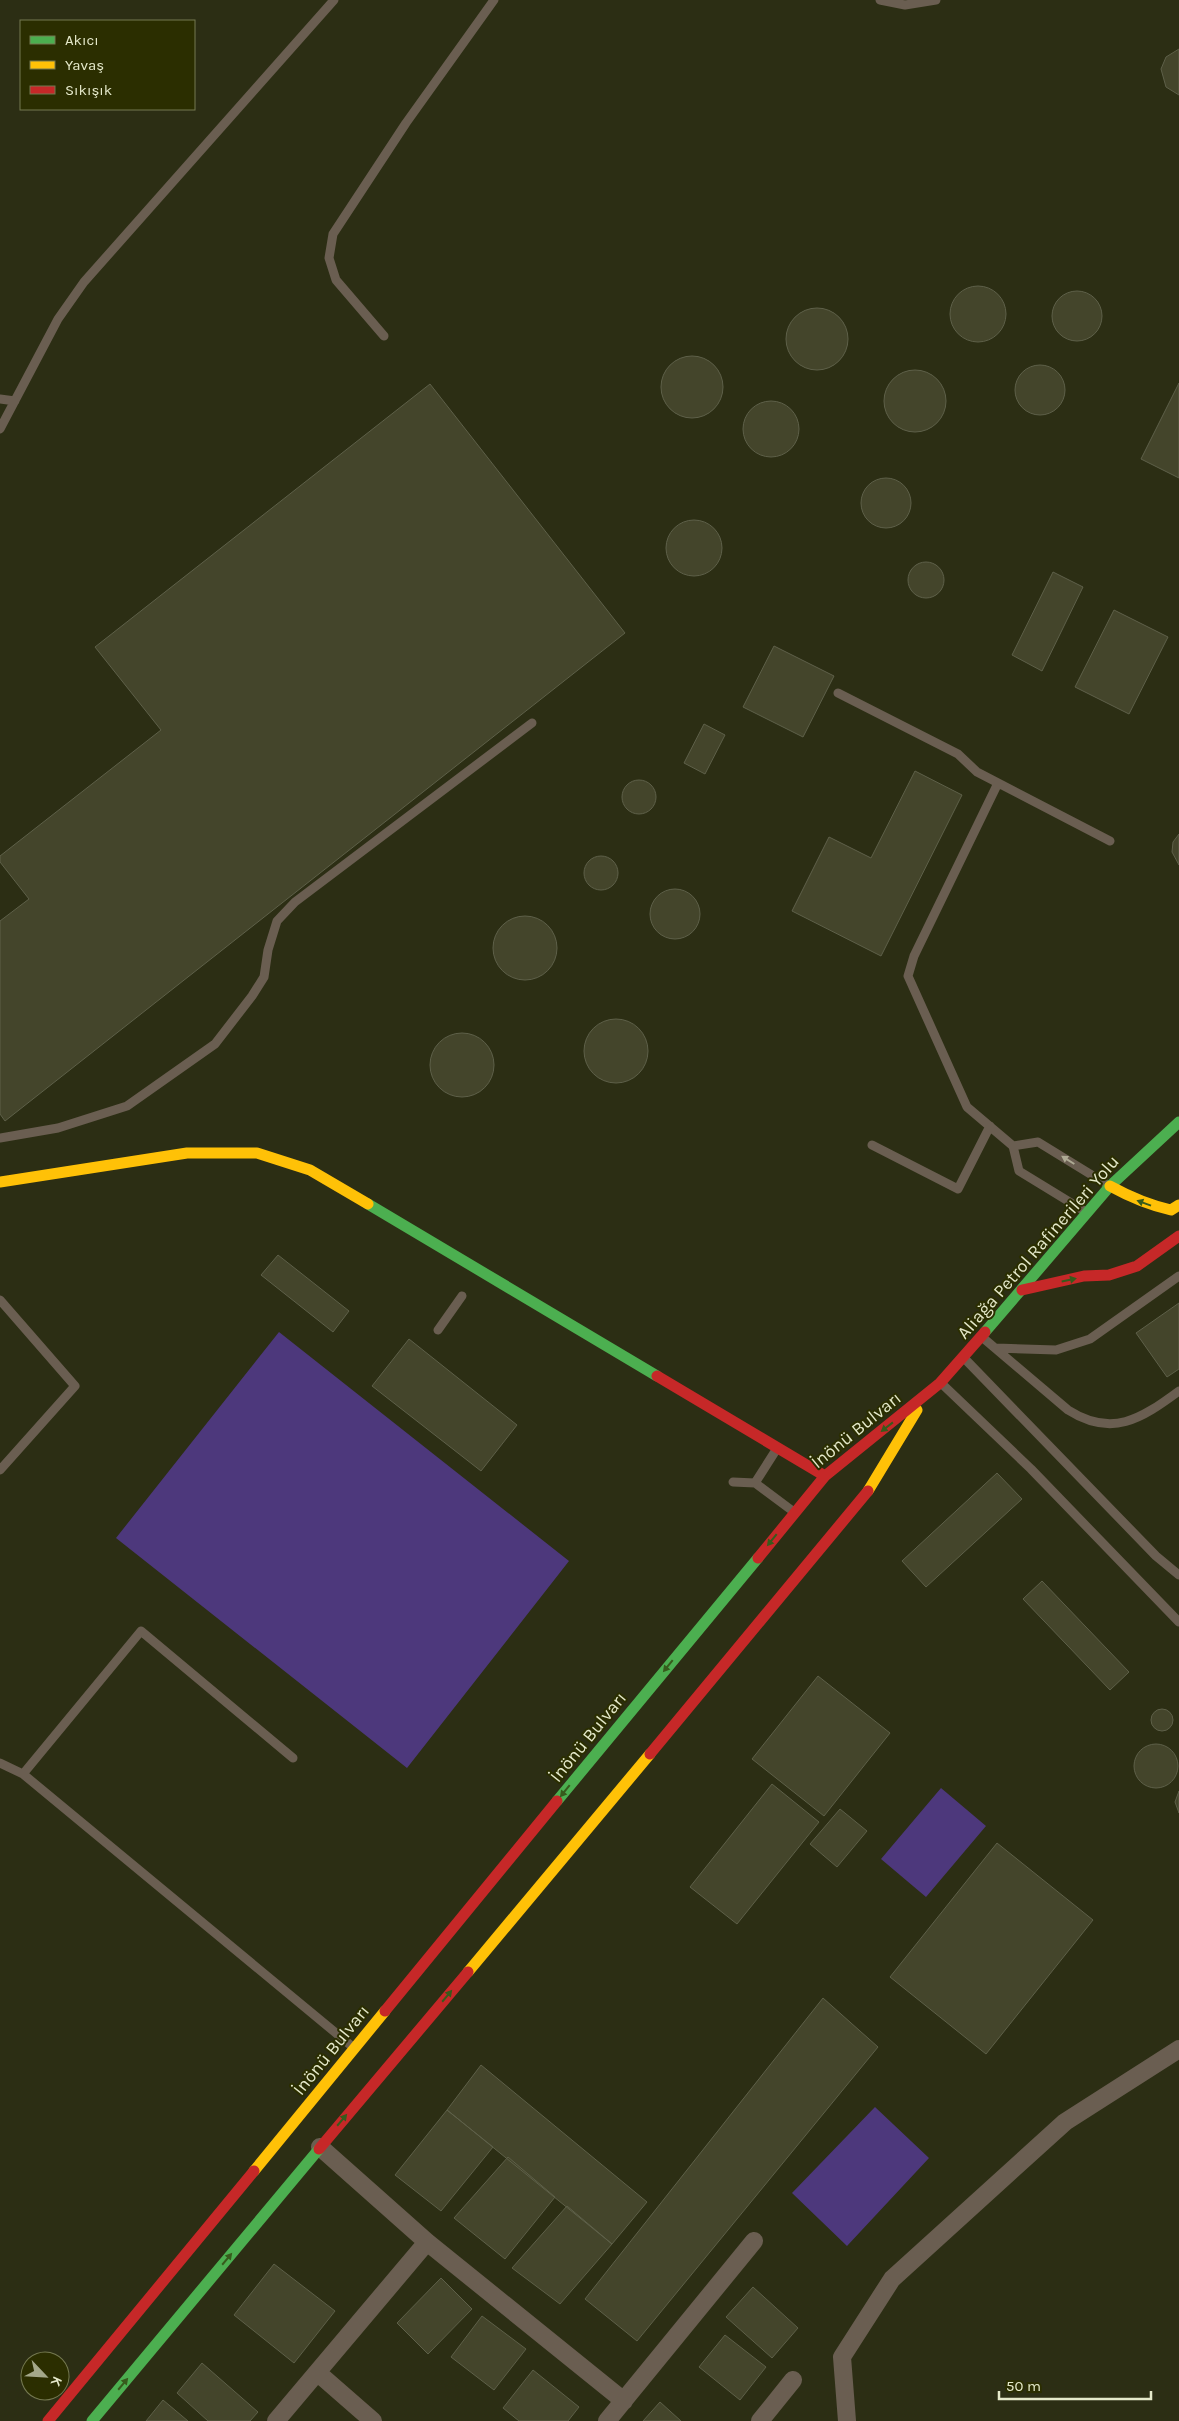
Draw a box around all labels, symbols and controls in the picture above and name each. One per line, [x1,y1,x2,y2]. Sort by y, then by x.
legend [20,20,195,110]
text: Akıcı [65,31,99,49]
text: Yavaş [65,56,104,74]
text: Sıkışık [65,81,112,99]
street label: Aliağa Petrol Rafinerileri Yolu [952,1151,1124,1343]
one-way arrow [1062,1156,1075,1165]
one-way arrow [1136,1199,1151,1206]
one-way arrow [1062,1275,1078,1283]
street label: İnönü Bulvarı [806,1387,906,1473]
one-way arrow [881,1421,894,1432]
one-way arrow [766,1533,777,1546]
one-way arrow [663,1659,674,1672]
street label: İnönü Bulvarı [545,1687,631,1787]
one-way arrow [560,1785,571,1798]
one-way arrow [441,1989,452,2002]
street label: İnönü Bulvarı [288,2000,374,2100]
one-way arrow [337,2114,348,2127]
one-way arrow [221,2253,233,2265]
north arrow [20,2351,70,2401]
scale bar [999,2368,1152,2400]
text: K [46,2374,66,2390]
one-way arrow [118,2377,129,2390]
text: 50 m [1006,2377,1041,2395]

